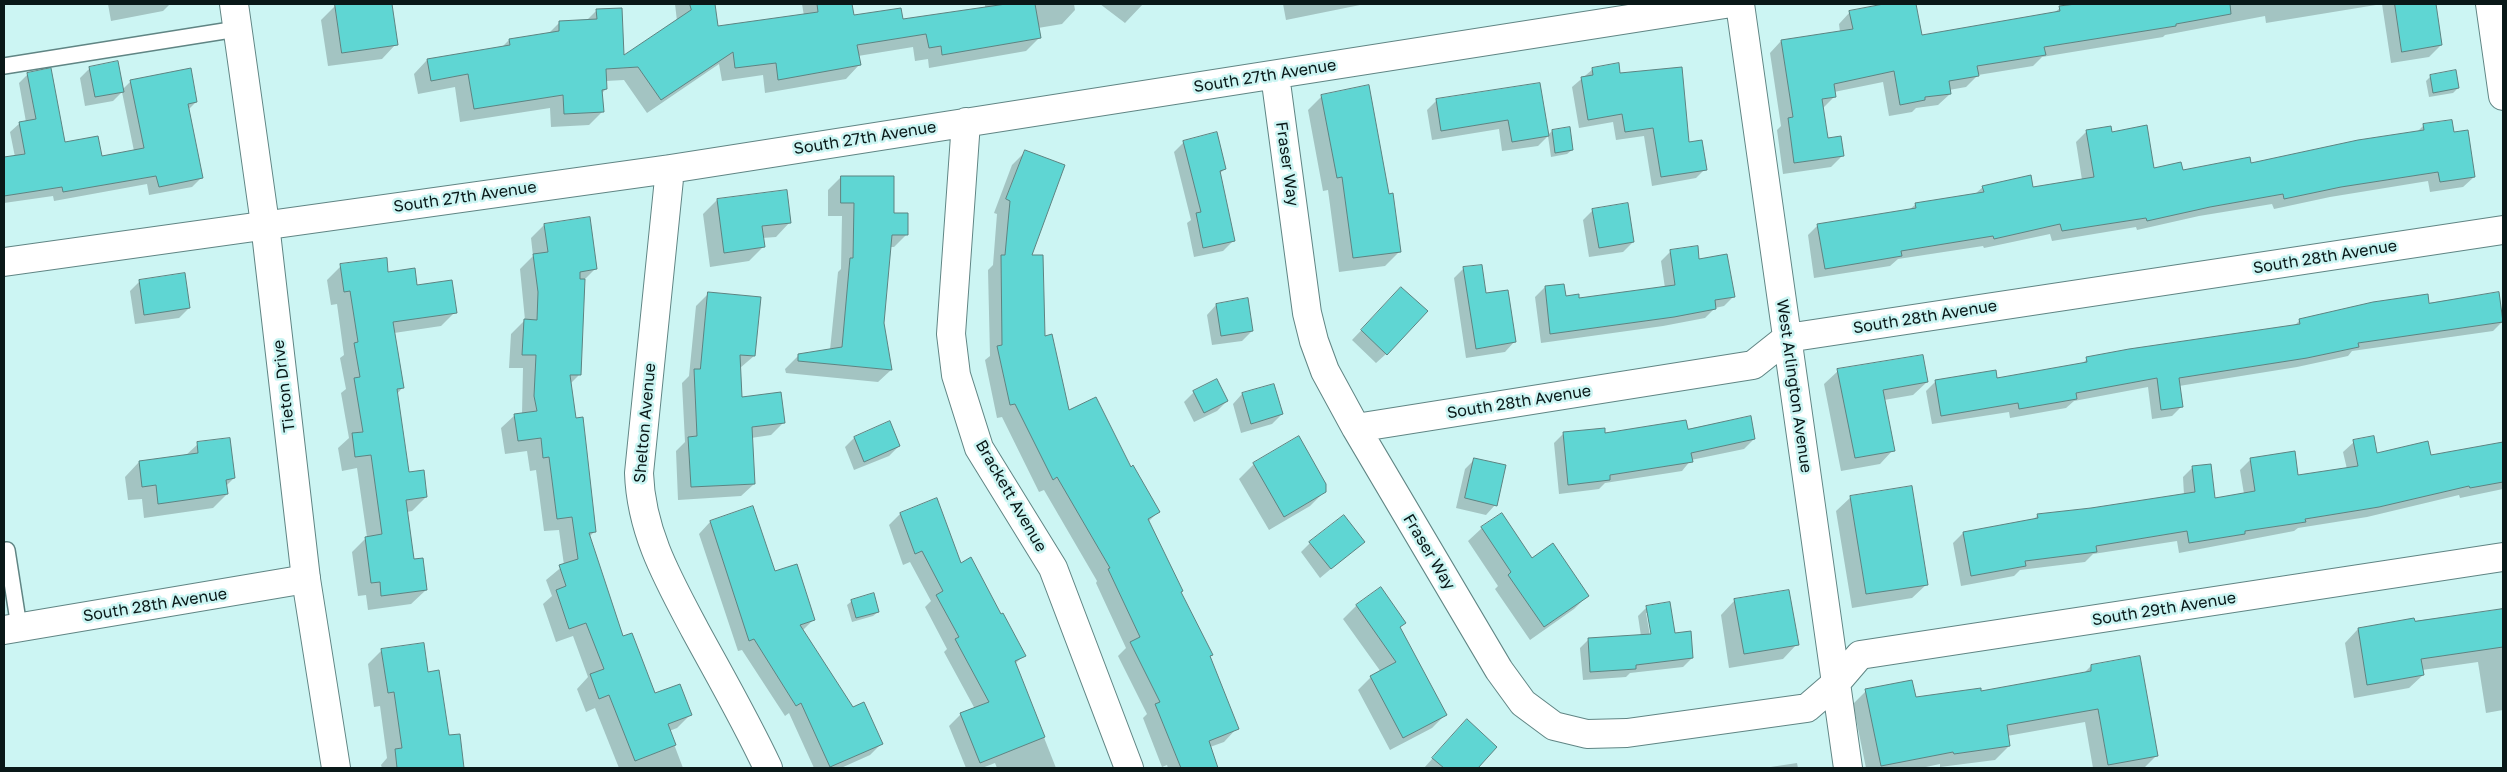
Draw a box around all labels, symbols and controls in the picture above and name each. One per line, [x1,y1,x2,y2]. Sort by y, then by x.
street label: South 27th Avenue [1192,55,1338,97]
street label: South 27th Avenue [792,117,938,159]
street label: Fraser Way [1272,121,1302,207]
street label: South 27th Avenue [392,177,538,217]
street label: South 28th Avenue [2252,236,2398,278]
street label: South 28th Avenue [1852,296,1998,338]
street label: West Arlington Avenue [1772,298,1816,474]
street label: Tieton Drive [269,339,299,433]
street label: Shelton Avenue [630,362,660,484]
street label: South 28th Avenue [1446,381,1592,423]
street label: Brackett Avenue [971,437,1051,555]
street label: Fraser Way [1399,511,1459,593]
street label: South 28th Avenue [82,584,228,626]
street label: South 29th Avenue [2091,588,2237,630]

